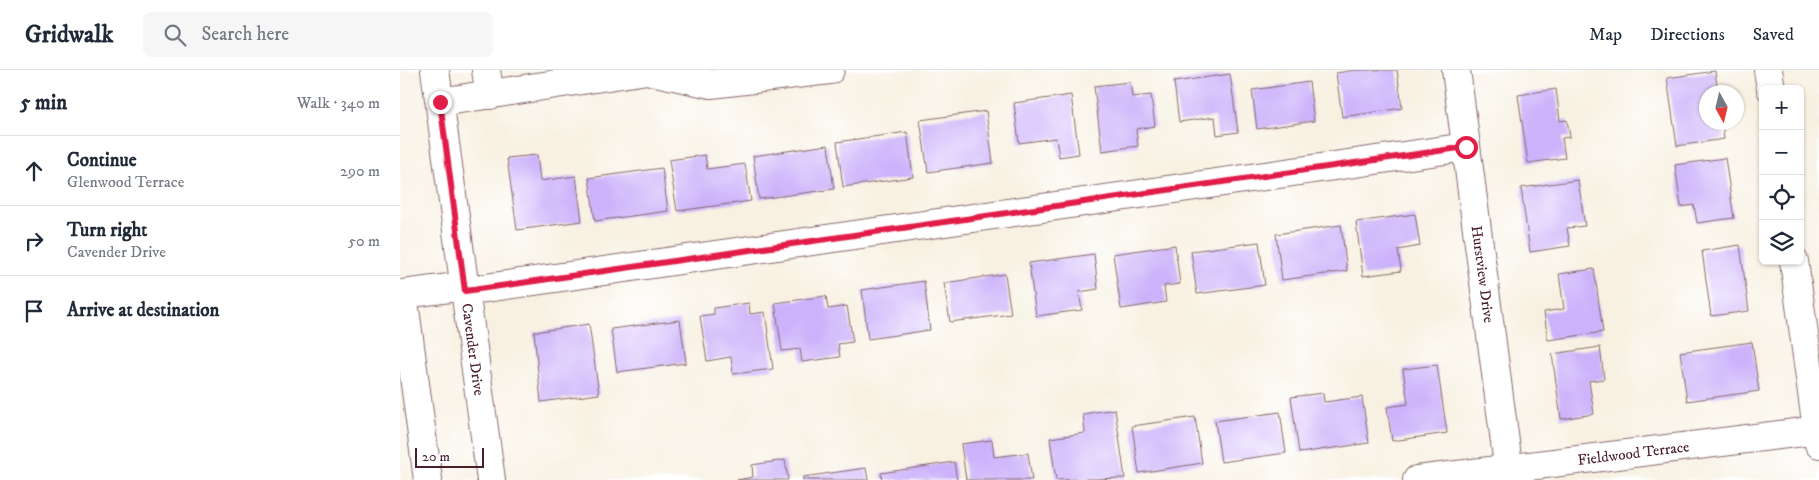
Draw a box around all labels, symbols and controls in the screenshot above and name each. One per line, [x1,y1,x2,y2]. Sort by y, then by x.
search box [143,12,493,57]
text: Gridwalk [25,20,113,50]
icon: search [161,21,189,49]
text: Search here [201,23,289,46]
text: Map [1589,24,1622,46]
text: Directions [1650,24,1725,46]
text: Saved [1753,24,1794,46]
north arrow [1699,85,1744,130]
map controls [1759,85,1804,265]
button: + [1759,85,1804,130]
text: 5 min [20,90,67,116]
route end [429,91,452,114]
text: Walk · 340 m [297,93,380,113]
button: − [1759,130,1804,175]
route start [1455,136,1478,159]
text: Continue [67,149,137,172]
icon: ahead [20,157,48,185]
text: 290 m [340,161,380,181]
text: Glenwood Terrace [67,172,184,192]
button: locate [1759,175,1804,220]
text: Turn right [67,219,147,242]
button: layers [1759,220,1804,265]
street label: Hurstview Drive [1467,224,1498,324]
icon: right [20,227,48,255]
text: 50 m [348,231,380,251]
text: Cavender Drive [67,242,166,262]
icon: arrive [20,297,48,325]
text: Arrive at destination [67,299,219,322]
street label: Cavender Drive [457,302,488,397]
street label: Fieldwood Terrace [1576,437,1690,470]
scale bar [415,445,484,468]
text: 20 m [422,448,450,466]

